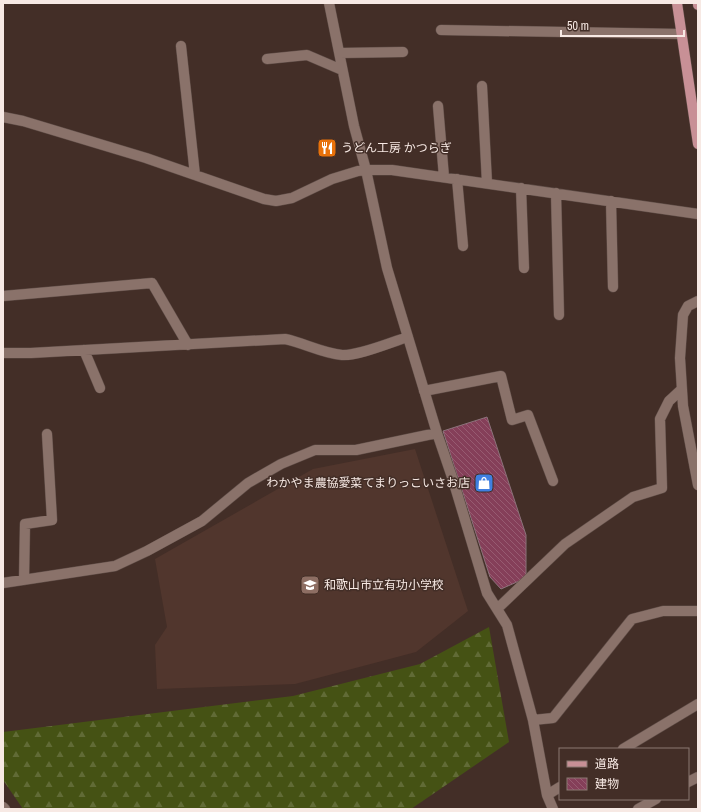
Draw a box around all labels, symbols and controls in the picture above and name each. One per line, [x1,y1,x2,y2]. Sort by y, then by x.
scale bar [561,12,684,38]
text: 50 m [567,18,589,34]
restaurant icon: うどん工房 かつらぎ [316,137,338,159]
place label: うどん工房 かつらぎ [341,140,452,156]
shop icon: わかやま農協愛菜てまりっこいさお店 [473,472,495,494]
place label: わかやま農協愛菜てまりっこいさお店 [267,475,470,491]
school or university icon: 和歌山市立有功小学校 [299,574,321,596]
place label: 和歌山市立有功小学校 [324,577,444,593]
legend [559,748,689,800]
text: 道路 [595,756,619,772]
text: 建物 [595,776,619,792]

